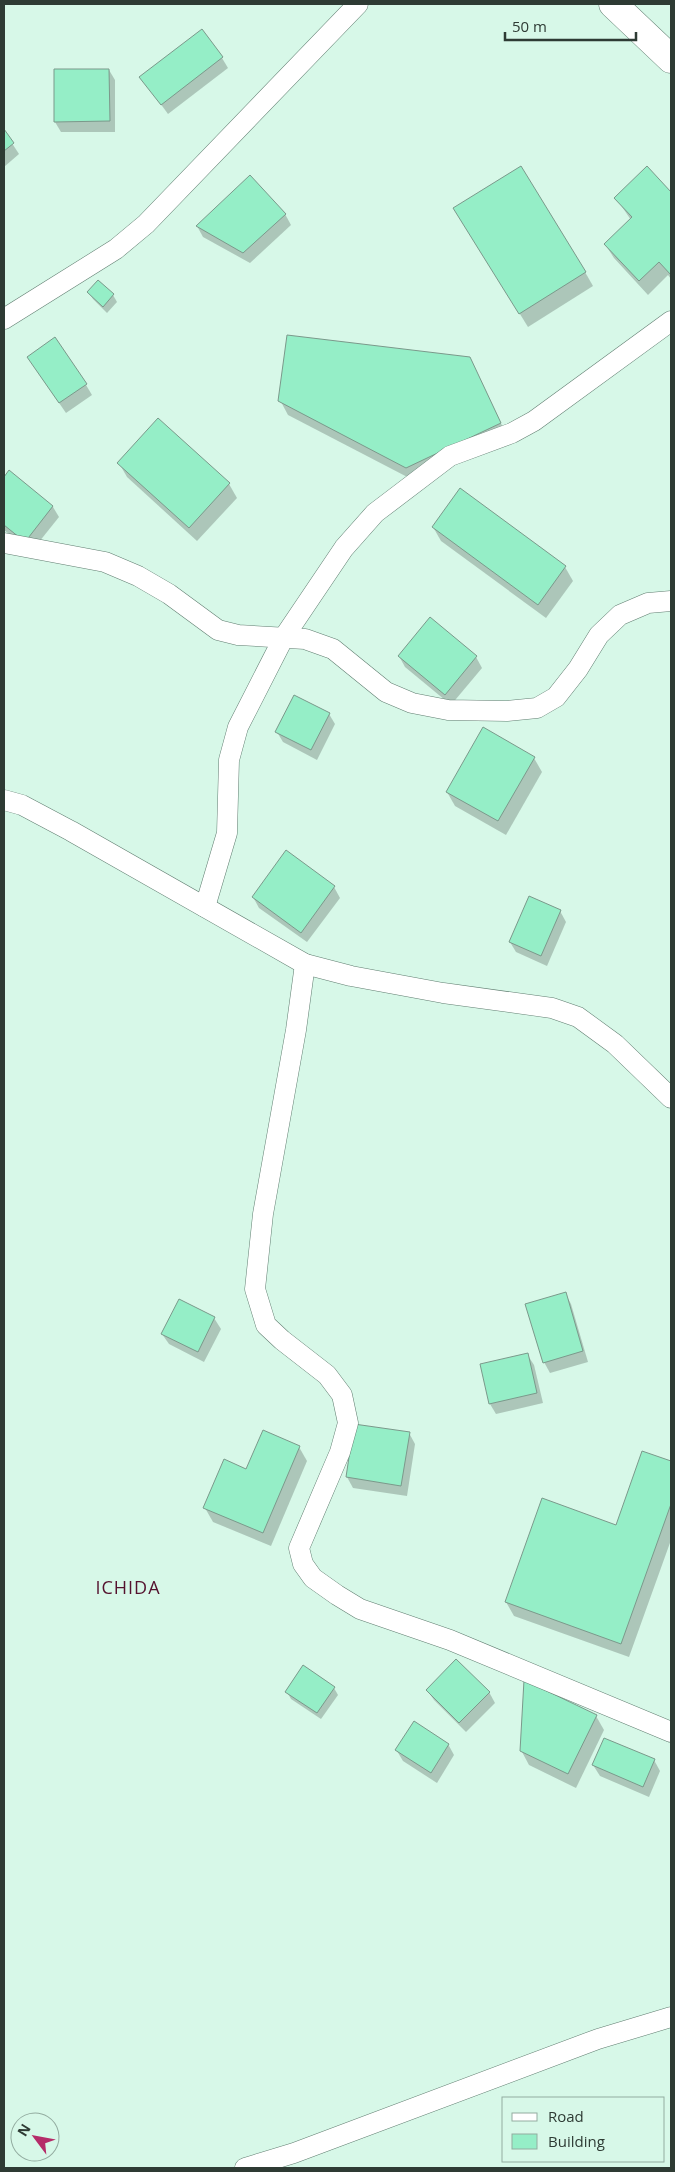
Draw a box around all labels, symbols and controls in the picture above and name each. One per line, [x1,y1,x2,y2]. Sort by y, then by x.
scale bar [505,10,636,42]
text: 50 m [512,16,547,36]
district label: ICHIDA [95,1575,161,1599]
legend [502,2097,665,2162]
text: Road [548,2106,584,2126]
north arrow [10,2112,60,2162]
text: N [12,2120,35,2140]
text: Building [548,2131,605,2151]

